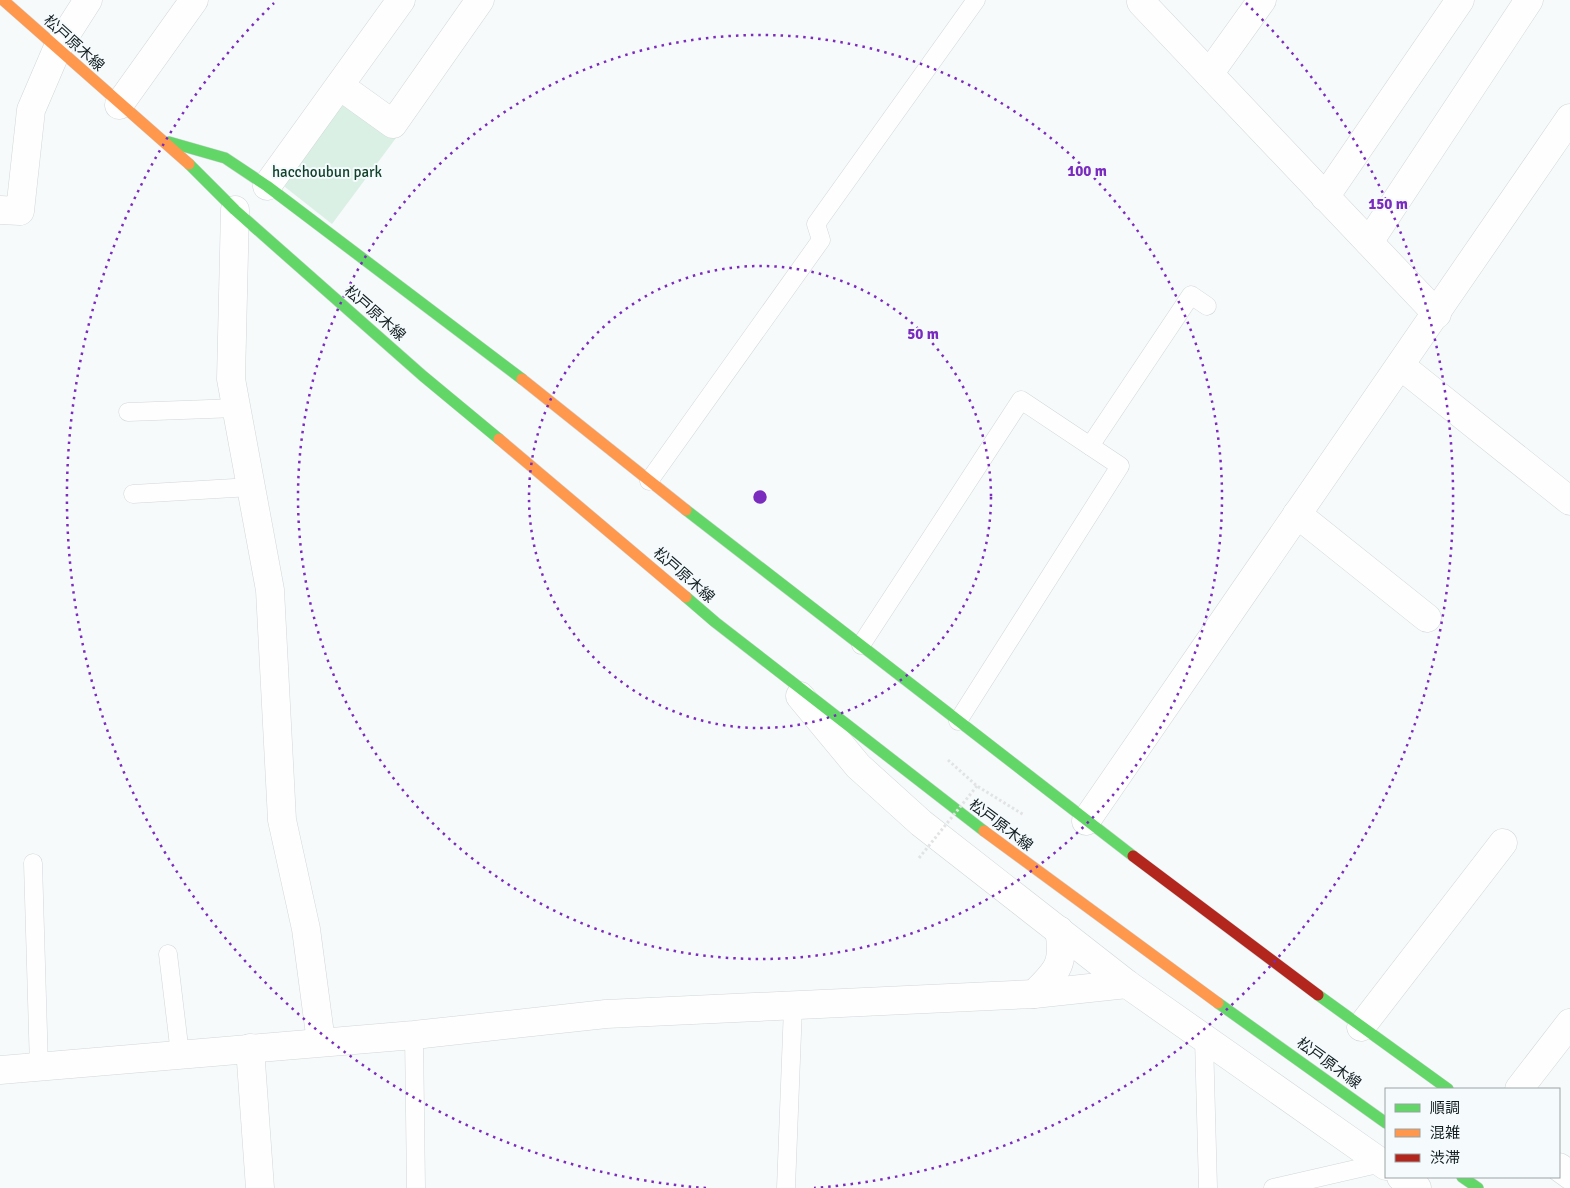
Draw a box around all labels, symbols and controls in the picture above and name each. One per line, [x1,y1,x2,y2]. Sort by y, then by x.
street label: 松戸原木線 [40,11,108,75]
text: 100 m [1067,162,1107,180]
park label: hacchoubun park [272,163,383,181]
text: 150 m [1368,195,1408,213]
street label: 松戸原木線 [341,282,409,344]
text: 50 m [907,325,939,343]
centre of rings [751,488,769,506]
street label: 松戸原木線 [650,544,718,606]
street label: 松戸原木線 [966,795,1036,855]
street label: 松戸原木線 [1293,1034,1365,1092]
legend [1385,1088,1560,1178]
text: 順調 [1430,1099,1460,1117]
text: 混雑 [1430,1124,1460,1142]
text: 渋滞 [1430,1149,1460,1167]

